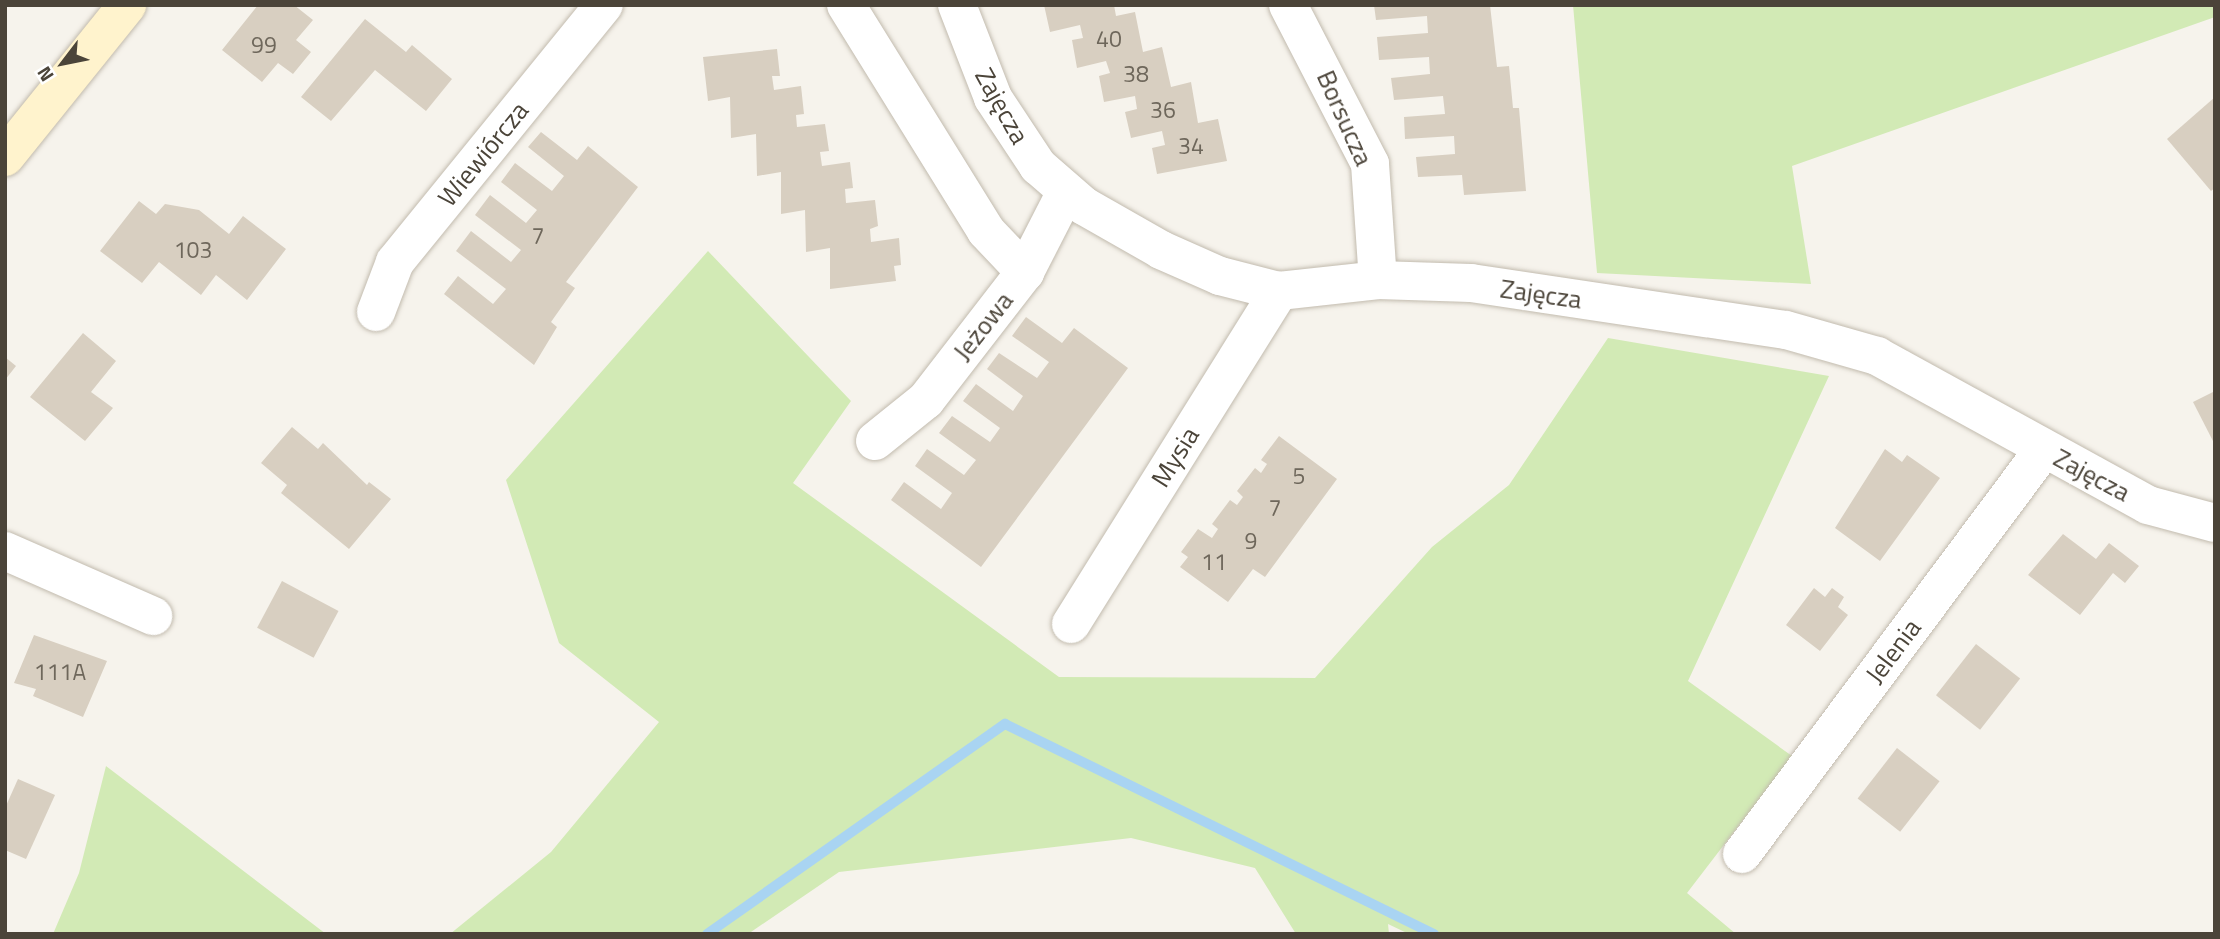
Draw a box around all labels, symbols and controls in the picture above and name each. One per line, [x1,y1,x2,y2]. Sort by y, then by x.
house number: 40 [1096,25,1122,53]
north arrow [28,28,98,98]
house number: 99 [251,31,277,59]
house number: 38 [1123,60,1149,88]
text: N [29,61,61,88]
street label: Zajęcza [968,63,1036,149]
street label: Borsucza [1310,66,1380,170]
street label: Wiewiórcza [431,95,535,213]
house number: 36 [1150,96,1176,124]
house number: 34 [1178,132,1204,160]
house number: 7 [532,222,544,250]
house number: 103 [174,236,212,264]
street label: Zajęcza [1498,273,1584,315]
street label: Jeżowa [947,285,1019,367]
street label: Mysia [1145,421,1205,493]
street label: Zajęcza [2048,442,2136,508]
house number: 5 [1293,462,1305,490]
house number: 7 [1269,494,1281,522]
house number: 9 [1245,527,1257,555]
house number: 11 [1201,548,1227,576]
street label: Jelenia [1859,613,1927,689]
house number: 111A [34,658,86,686]

